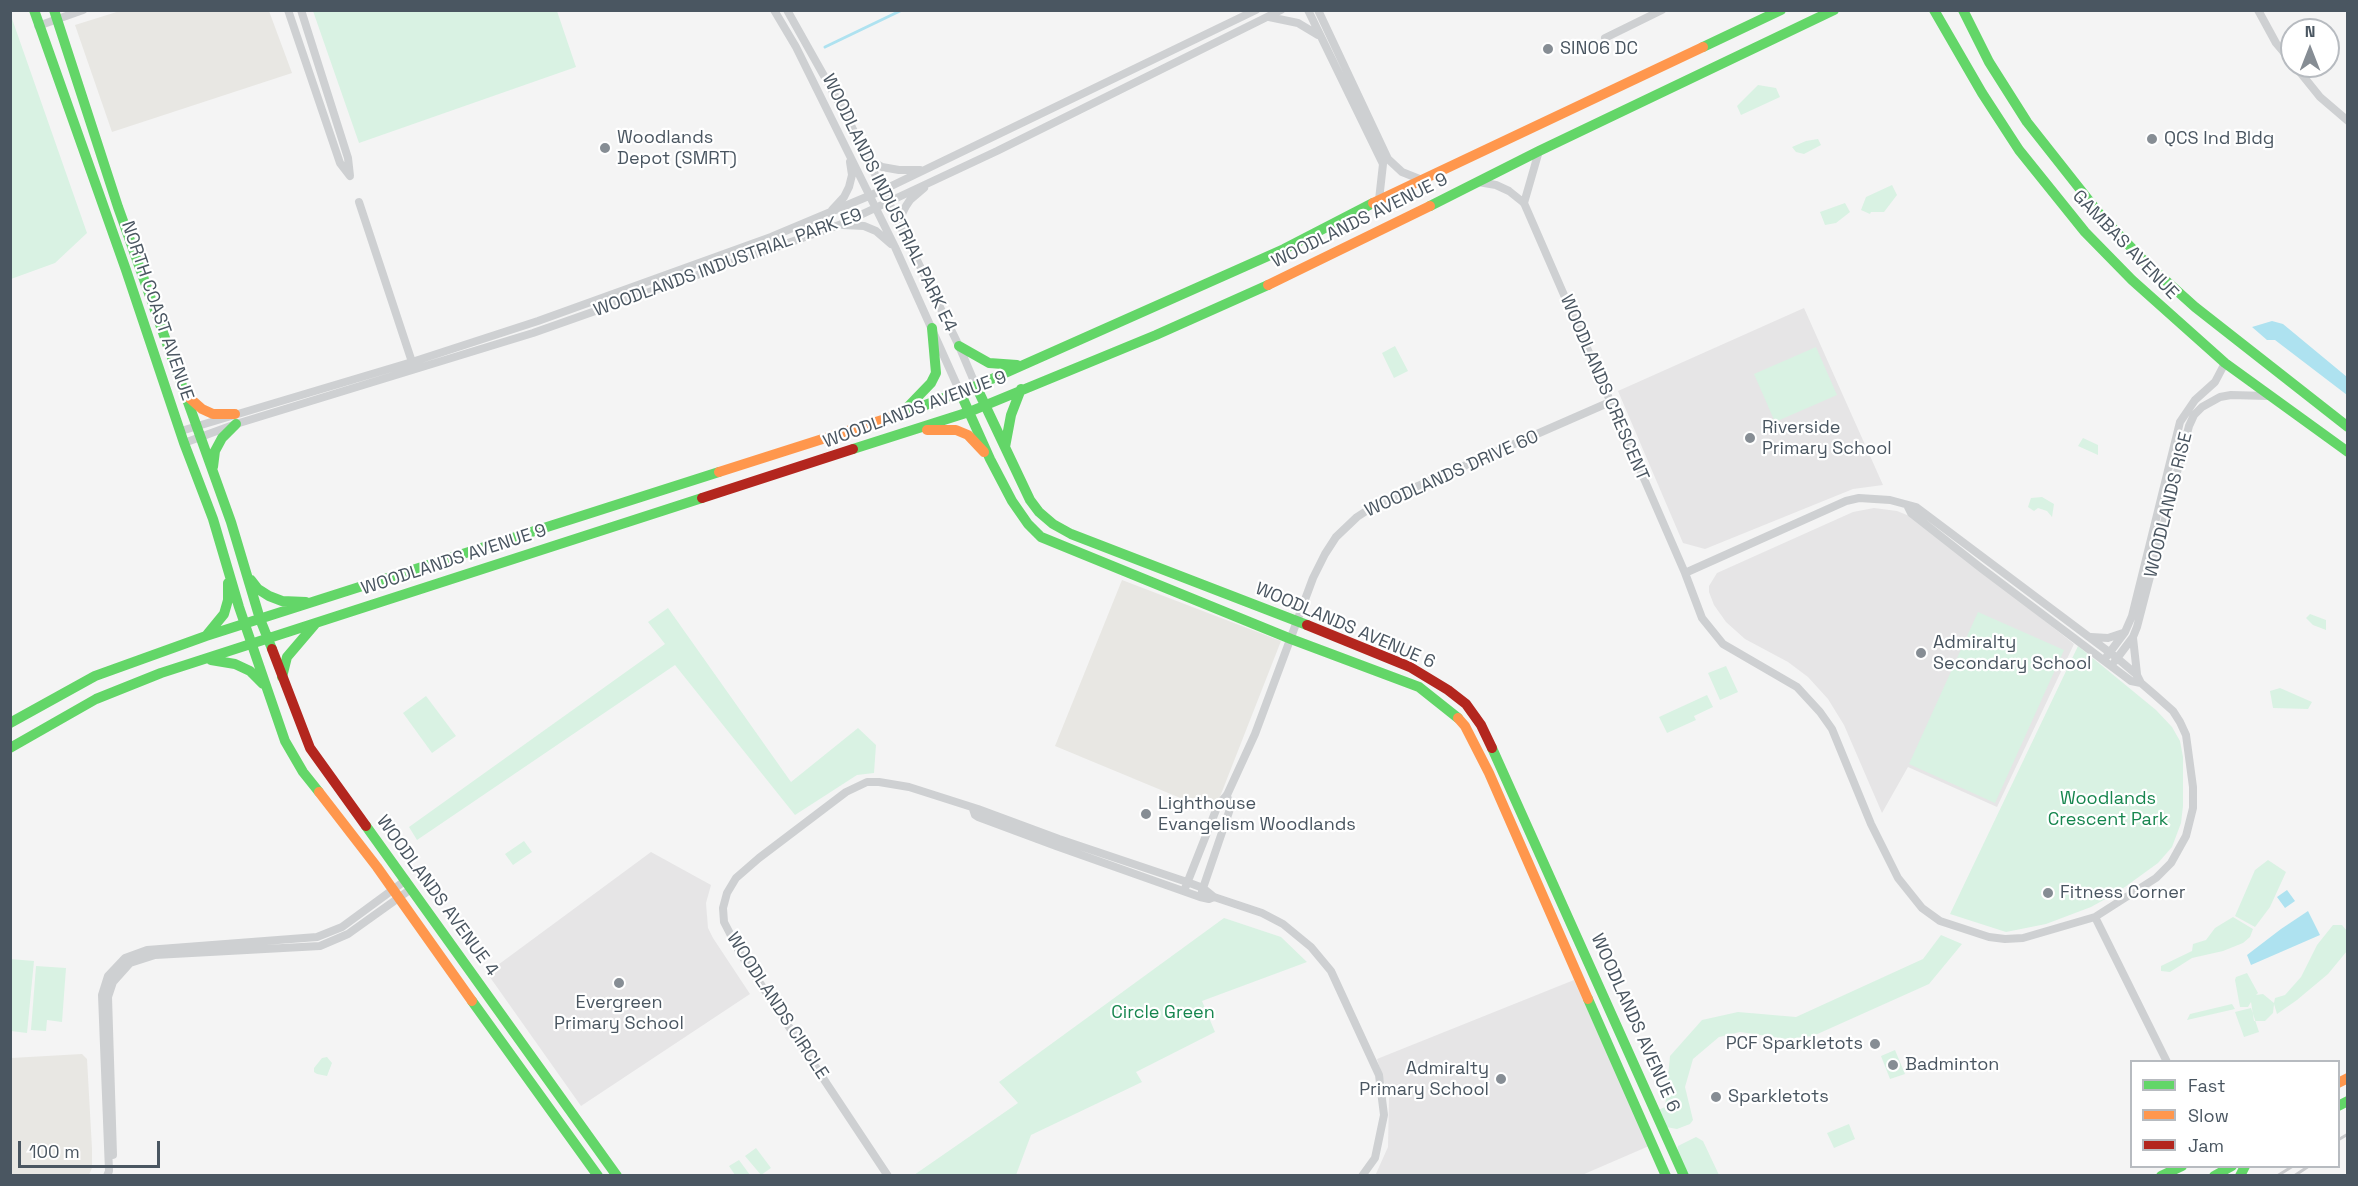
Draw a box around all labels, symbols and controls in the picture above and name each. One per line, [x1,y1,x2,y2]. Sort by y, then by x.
north arrow [2280,18,2340,78]
text: N [2305,21,2315,42]
place label: SIN06 DC [1560,38,1638,60]
marker: SIN06 DC [1541,42,1555,56]
street label: WOODLANDS INDUSTRIAL PARK E4 [817,71,961,335]
place label: Woodlands Depot (SMRT) [617,127,737,170]
place label: QCS Ind Bldg [2164,128,2274,150]
marker: QCS Ind Bldg [2145,132,2159,146]
marker: Woodlands Depot (SMRT) [598,141,612,155]
street label: WOODLANDS AVENUE 9 [1268,169,1452,273]
street label: GAMBAS AVENUE [2067,186,2183,304]
street label: WOODLANDS INDUSTRIAL PARK E9 [591,204,865,322]
street label: NORTH COAST AVENUE [116,218,198,404]
street label: WOODLANDS CRESCENT [1555,292,1653,484]
street label: WOODLANDS AVENUE 9 [820,367,1010,453]
place label: Riverside Primary School [1762,417,1892,460]
street label: WOODLANDS DRIVE 60 [1362,426,1542,522]
street label: WOODLANDS RISE [2141,430,2197,580]
marker: Riverside Primary School [1743,431,1757,445]
street label: WOODLANDS AVENUE 9 [359,520,549,600]
street label: WOODLANDS AVENUE 6 [1252,578,1438,674]
place label: Admiralty Secondary School [1933,632,2091,674]
marker: Admiralty Secondary School [1914,646,1928,660]
park label: Woodlands Crescent Park [2048,788,2168,830]
place label: Lighthouse Evangelism Woodlands [1158,793,1356,836]
marker: Lighthouse Evangelism Woodlands [1139,807,1153,821]
street label: WOODLANDS AVENUE 4 [371,811,503,981]
place label: Fitness Corner [2060,882,2186,904]
marker: Fitness Corner [2041,886,2055,900]
street label: WOODLANDS CIRCLE [721,929,833,1083]
street label: WOODLANDS AVENUE 6 [1586,930,1684,1116]
marker: Evergreen Primary School [612,976,626,990]
place label: Evergreen Primary School [554,992,684,1034]
park label: Circle Green [1111,1002,1215,1024]
place label: PCF Sparkletots [1726,1033,1863,1055]
marker: PCF Sparkletots [1868,1037,1882,1051]
place label: Badminton [1905,1054,1999,1076]
place label: Admiralty Primary School [1359,1058,1489,1100]
marker: Badminton [1886,1058,1900,1072]
legend [2130,1060,2340,1168]
marker: Admiralty Primary School [1494,1072,1508,1086]
text: Fast [2188,1074,2225,1097]
place label: Sparkletots [1728,1086,1829,1108]
marker: Sparkletots [1709,1090,1723,1104]
text: Slow [2188,1104,2229,1127]
scale bar [21,1129,164,1167]
text: Jam [2188,1134,2224,1157]
text: 100 m [29,1140,80,1163]

